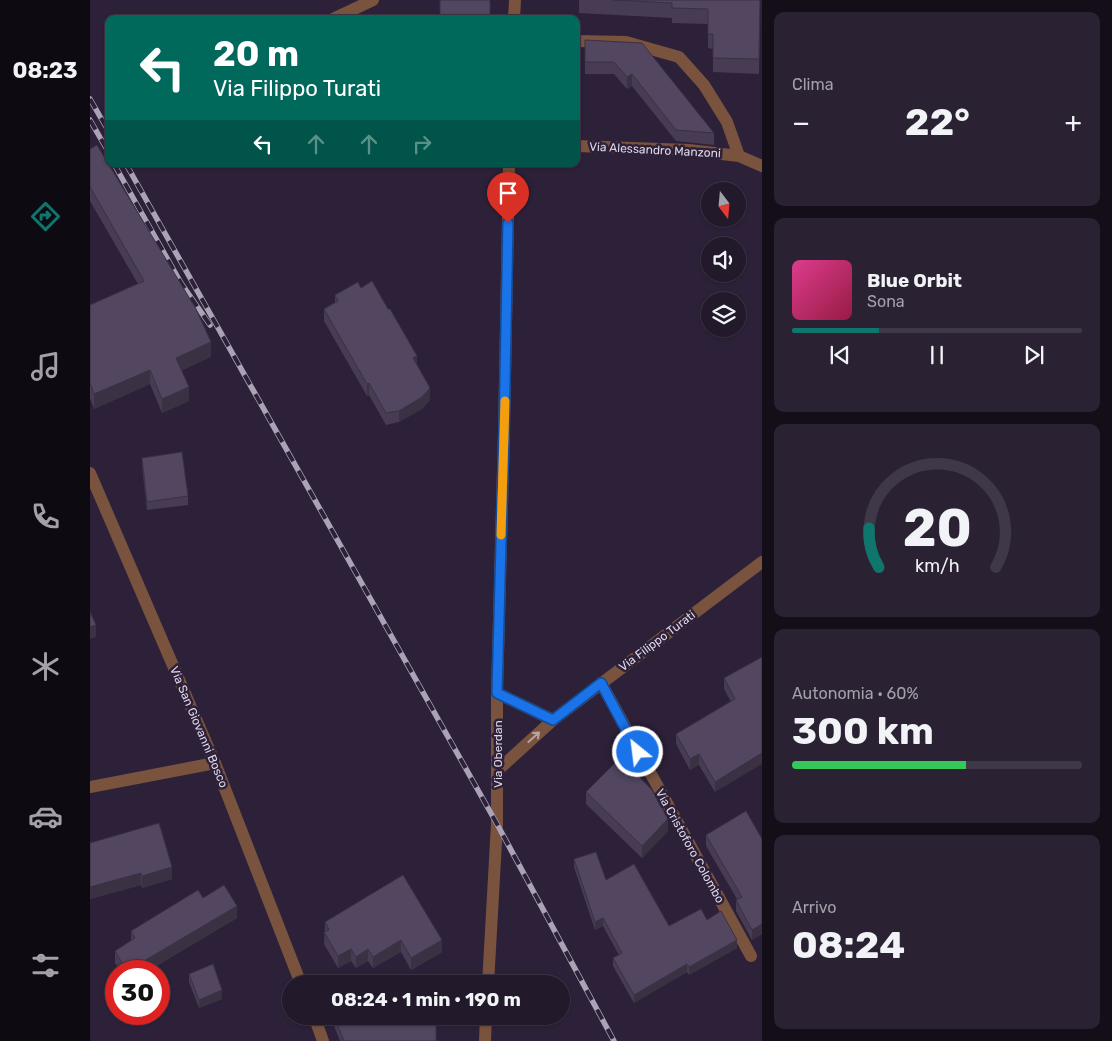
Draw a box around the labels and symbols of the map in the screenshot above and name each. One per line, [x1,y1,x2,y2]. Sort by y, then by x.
street label: Via Alessandro Manzoni [589,140,721,160]
pin [487,172,529,223]
north arrow [701,182,746,228]
street label: Via Filippo Turati [616,608,698,674]
street label: Via San Giovanni Bosco [167,664,231,790]
street label: Via Oberdan [491,720,505,788]
position arrow [611,725,663,777]
one-way arrow [527,731,540,743]
street label: Via Cristoforo Colombo [653,786,727,906]
speed limit sign: 30 [105,960,170,1025]

